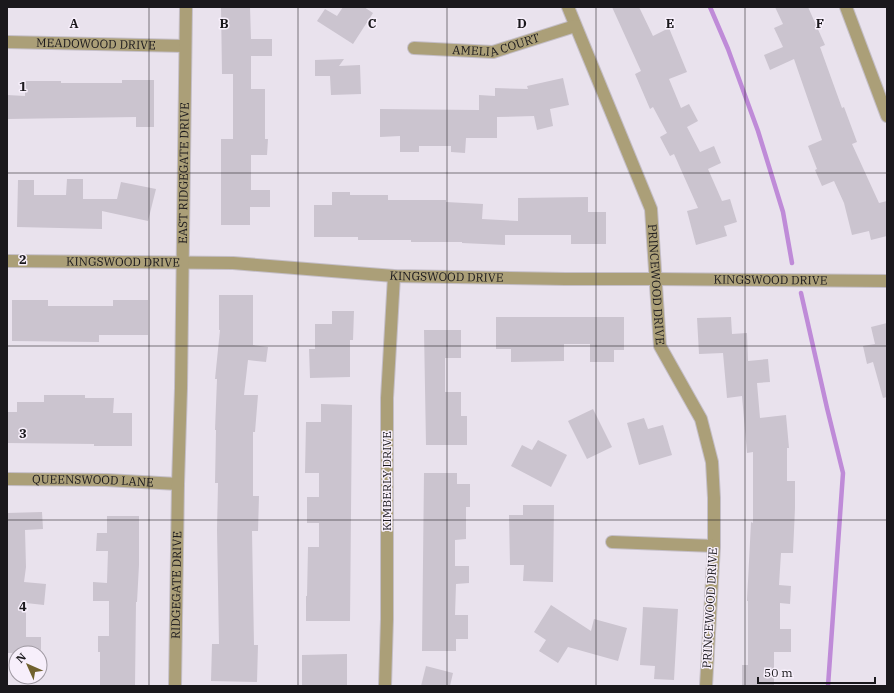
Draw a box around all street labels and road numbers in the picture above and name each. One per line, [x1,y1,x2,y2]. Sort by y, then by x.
street label: AMELIA COURT [452,30,542,60]
street label: MEADOWOOD DRIVE [36,35,156,52]
street label: EAST RIDGEGATE DRIVE [175,102,192,244]
street label: PRINCEWOOD DRIVE [645,224,668,345]
street label: KINGSWOOD DRIVE [66,254,180,270]
street label: KINGSWOOD DRIVE [389,268,504,285]
street label: KINGSWOOD DRIVE [713,271,827,287]
street label: KIMBERLY DRIVE [379,431,394,531]
street label: QUEENSWOOD LANE [32,471,154,490]
street label: RIDGEGATE DRIVE [168,531,184,639]
street label: PRINCEWOOD DRIVE [699,547,720,669]

